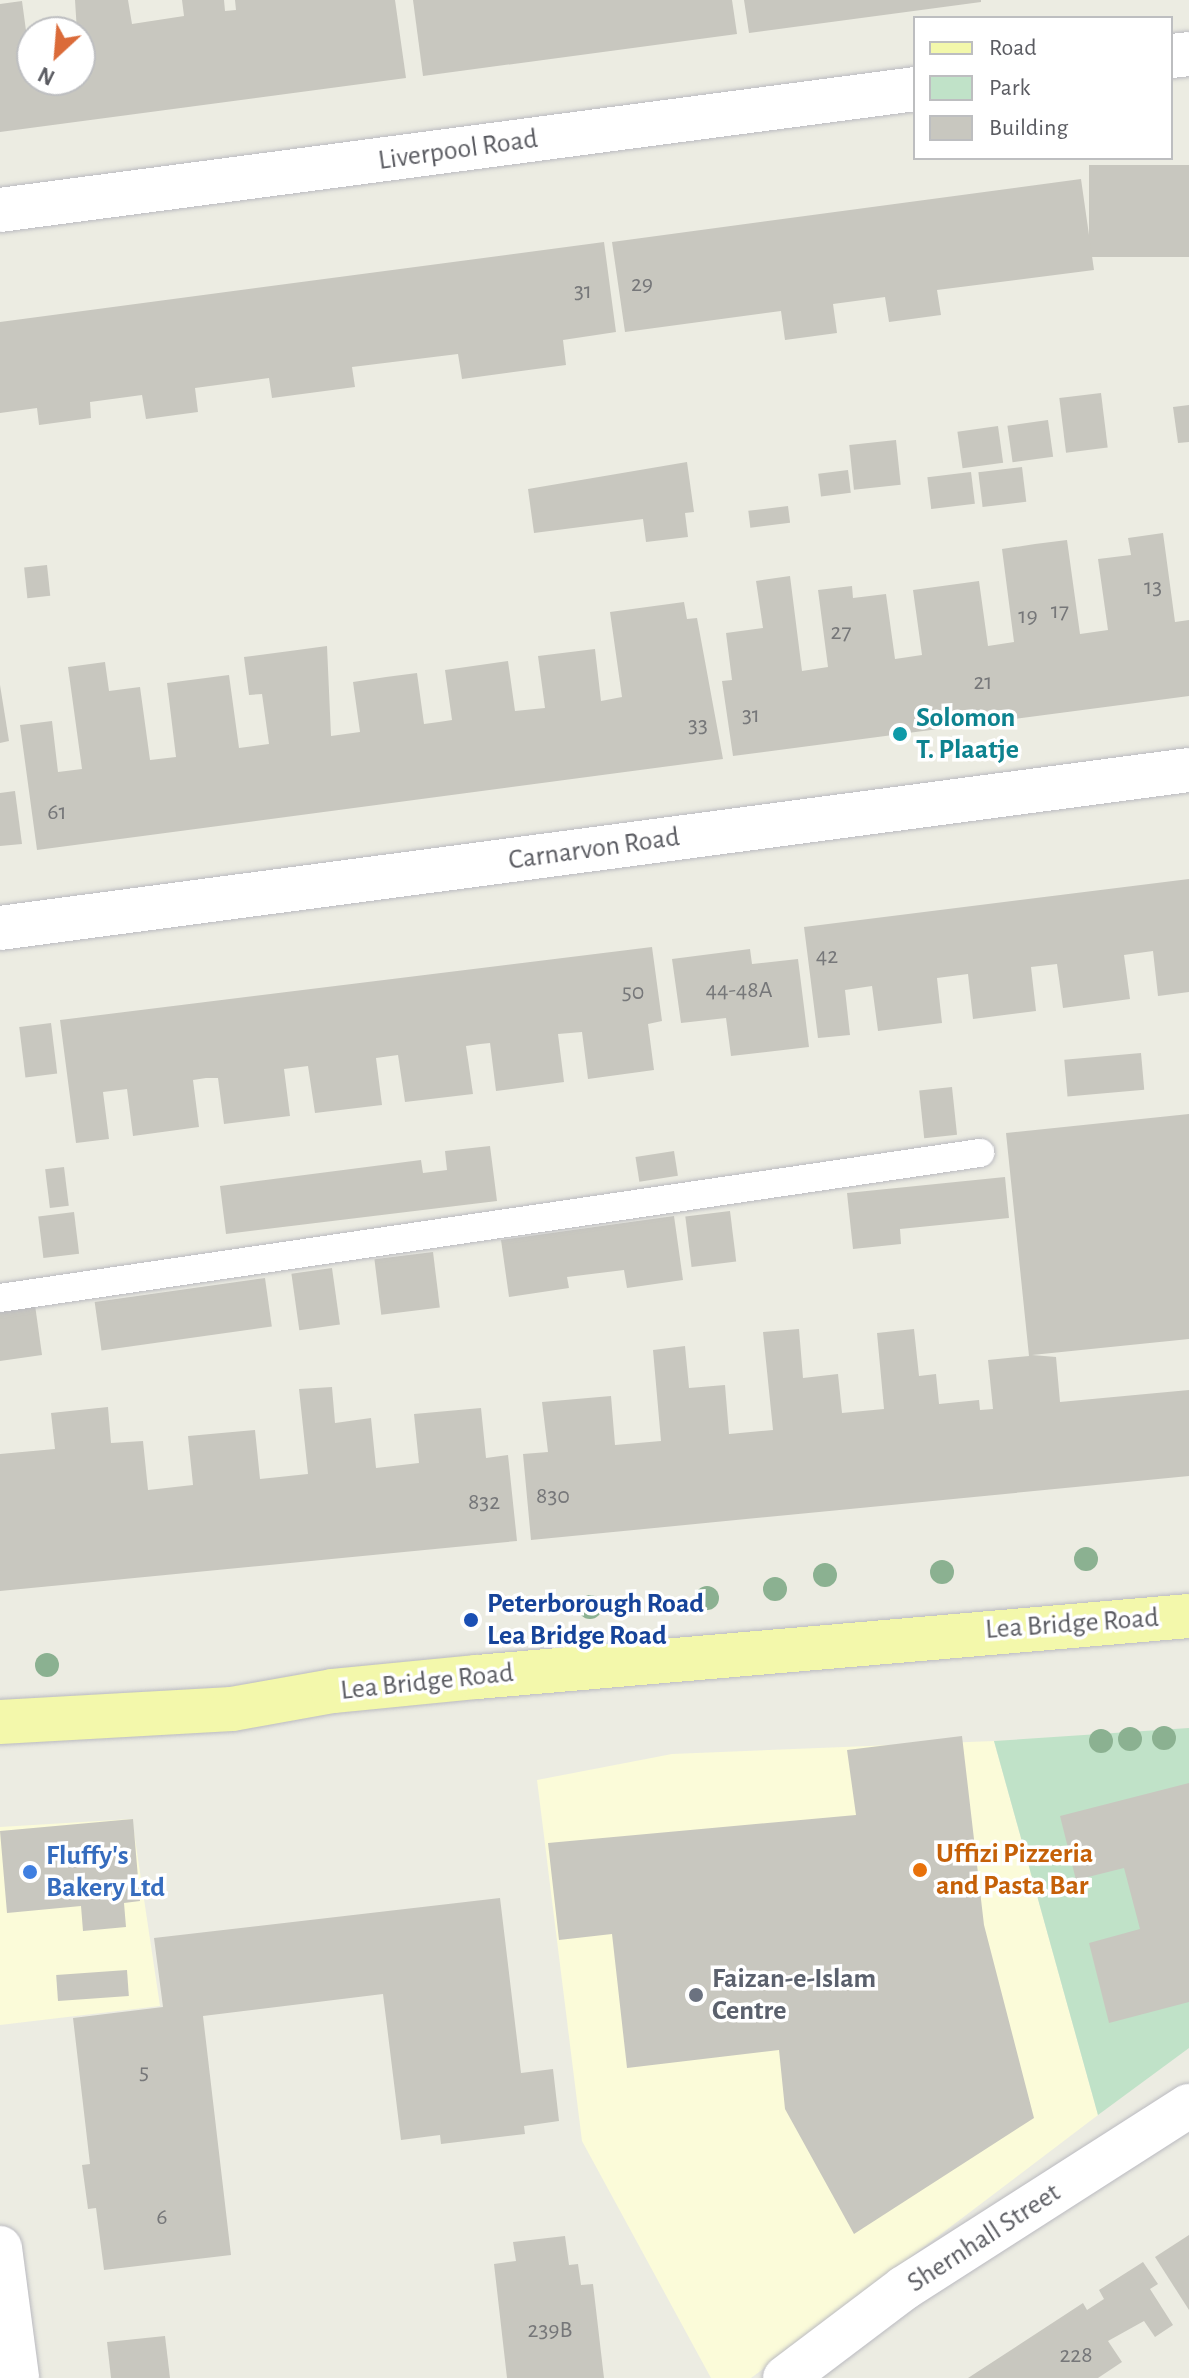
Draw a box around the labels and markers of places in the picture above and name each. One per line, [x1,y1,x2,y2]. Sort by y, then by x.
place label: Solomon T. Plaatje [916,701,1019,767]
marker: Solomon T. Plaatje [891,725,909,743]
place label: Peterborough Road Lea Bridge Road [487,1587,704,1653]
marker: Peterborough Road Lea Bridge Road [462,1611,480,1629]
place label: Uffizi Pizzeria and Pasta Bar [936,1837,1093,1903]
place label: Fluffy's Bakery Ltd [46,1839,165,1905]
marker: Uffizi Pizzeria and Pasta Bar [911,1861,929,1879]
marker: Fluffy's Bakery Ltd [21,1863,39,1881]
place label: Faizan-e-Islam Centre [712,1962,876,2028]
marker: Faizan-e-Islam Centre [687,1986,705,2004]

